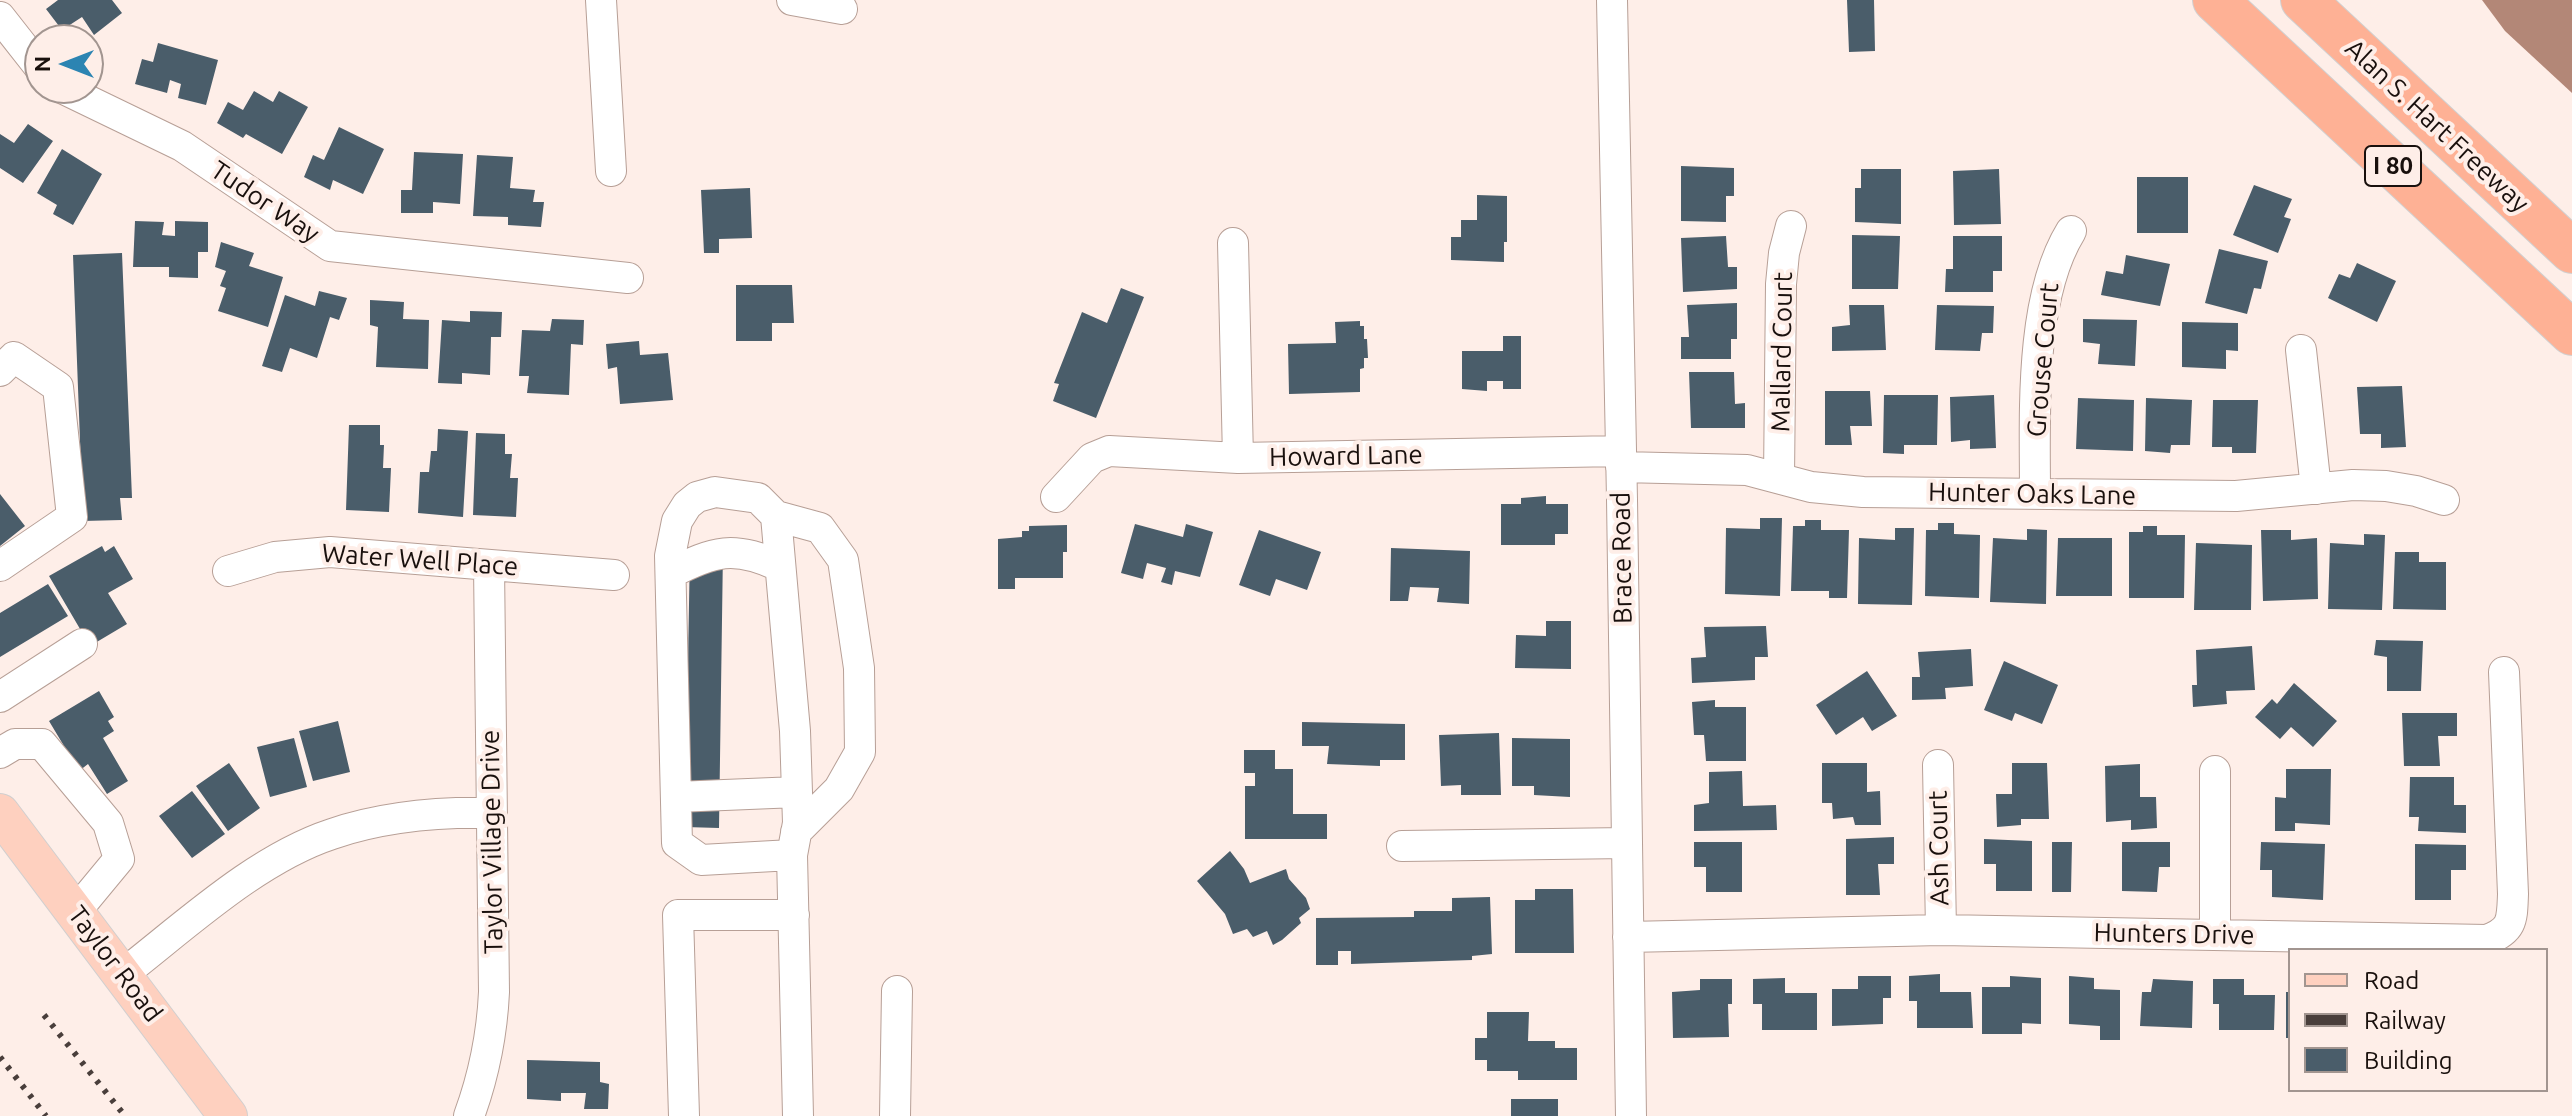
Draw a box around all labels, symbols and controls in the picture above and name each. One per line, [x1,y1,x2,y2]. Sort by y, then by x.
north arrow [24,24,104,104]
street label: Alan S. Hart Freeway [2339,33,2535,219]
text: N [29,56,54,72]
road number: I 80 [2365,146,2421,186]
street label: Tudor Way [205,154,325,250]
street label: Mallard Court [1765,272,1799,432]
street label: Grouse Court [2021,282,2065,438]
street label: Howard Lane [1269,439,1423,473]
street label: Hunter Oaks Lane [1928,477,2136,511]
street label: Brace Road [1605,492,1639,624]
street label: Water Well Place [321,538,519,582]
street label: Taylor Village Drive [474,729,510,955]
street label: Ash Court [1922,790,1956,906]
street label: Taylor Road [61,900,169,1028]
street label: Hunters Drive [2093,917,2255,951]
legend [2288,948,2548,1092]
text: Road [2364,967,2419,994]
text: Railway [2364,1007,2446,1034]
text: Building [2364,1047,2452,1074]

